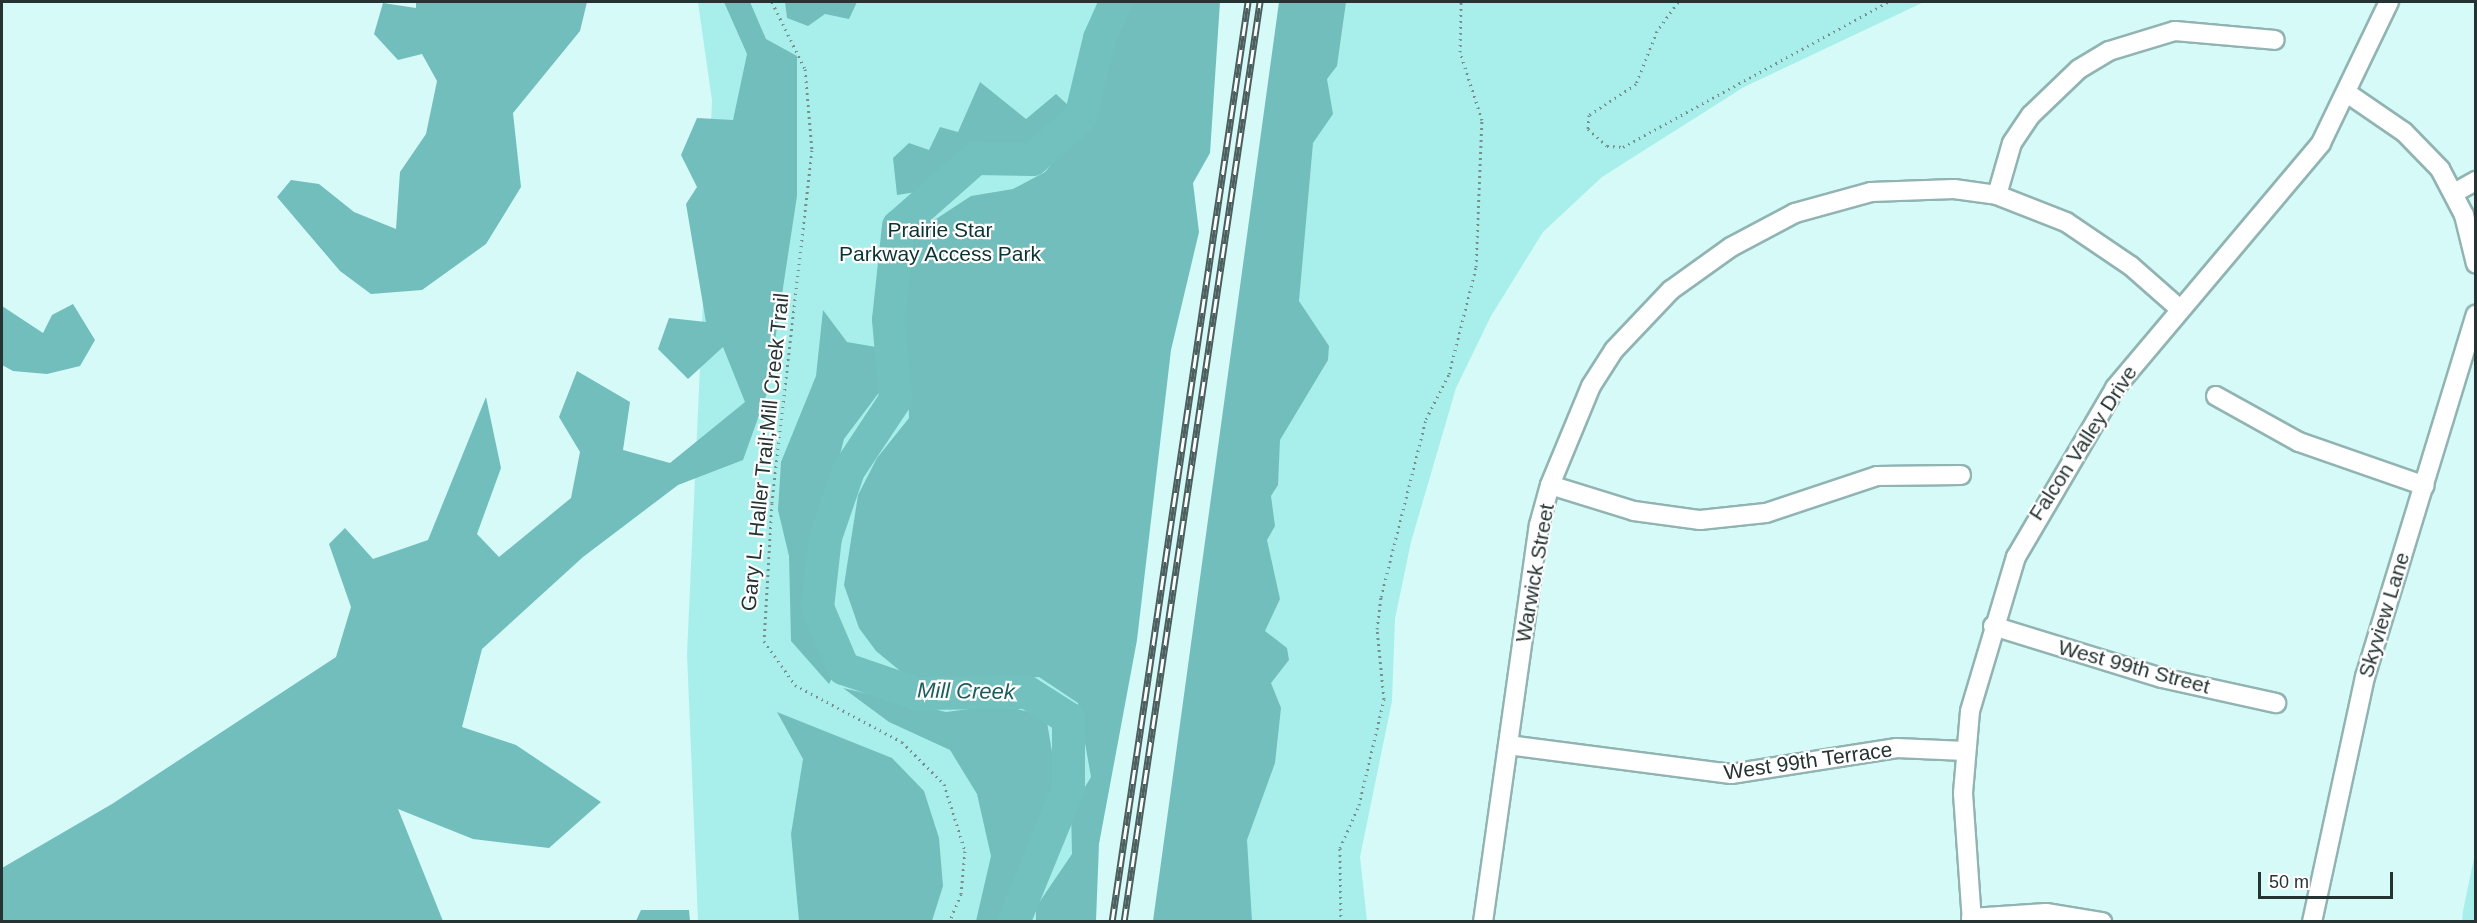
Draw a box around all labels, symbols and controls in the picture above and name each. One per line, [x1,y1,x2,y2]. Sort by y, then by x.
park label: Prairie Star Parkway Access Park [838,217,1042,267]
street label: Gary L. Haller Trail;Mill Creek Trail [736,291,794,613]
street label: Falcon Valley Drive [2024,361,2142,525]
street label: Warwick Street [1510,502,1560,644]
street label: Skyview Lane [2353,549,2415,681]
street label: West 99th Street [2055,635,2213,699]
water label: Mill Creek [917,677,1015,705]
street label: West 99th Terrace [1722,737,1894,785]
scale bar [2261,860,2396,898]
text: 50 m [2269,872,2309,892]

